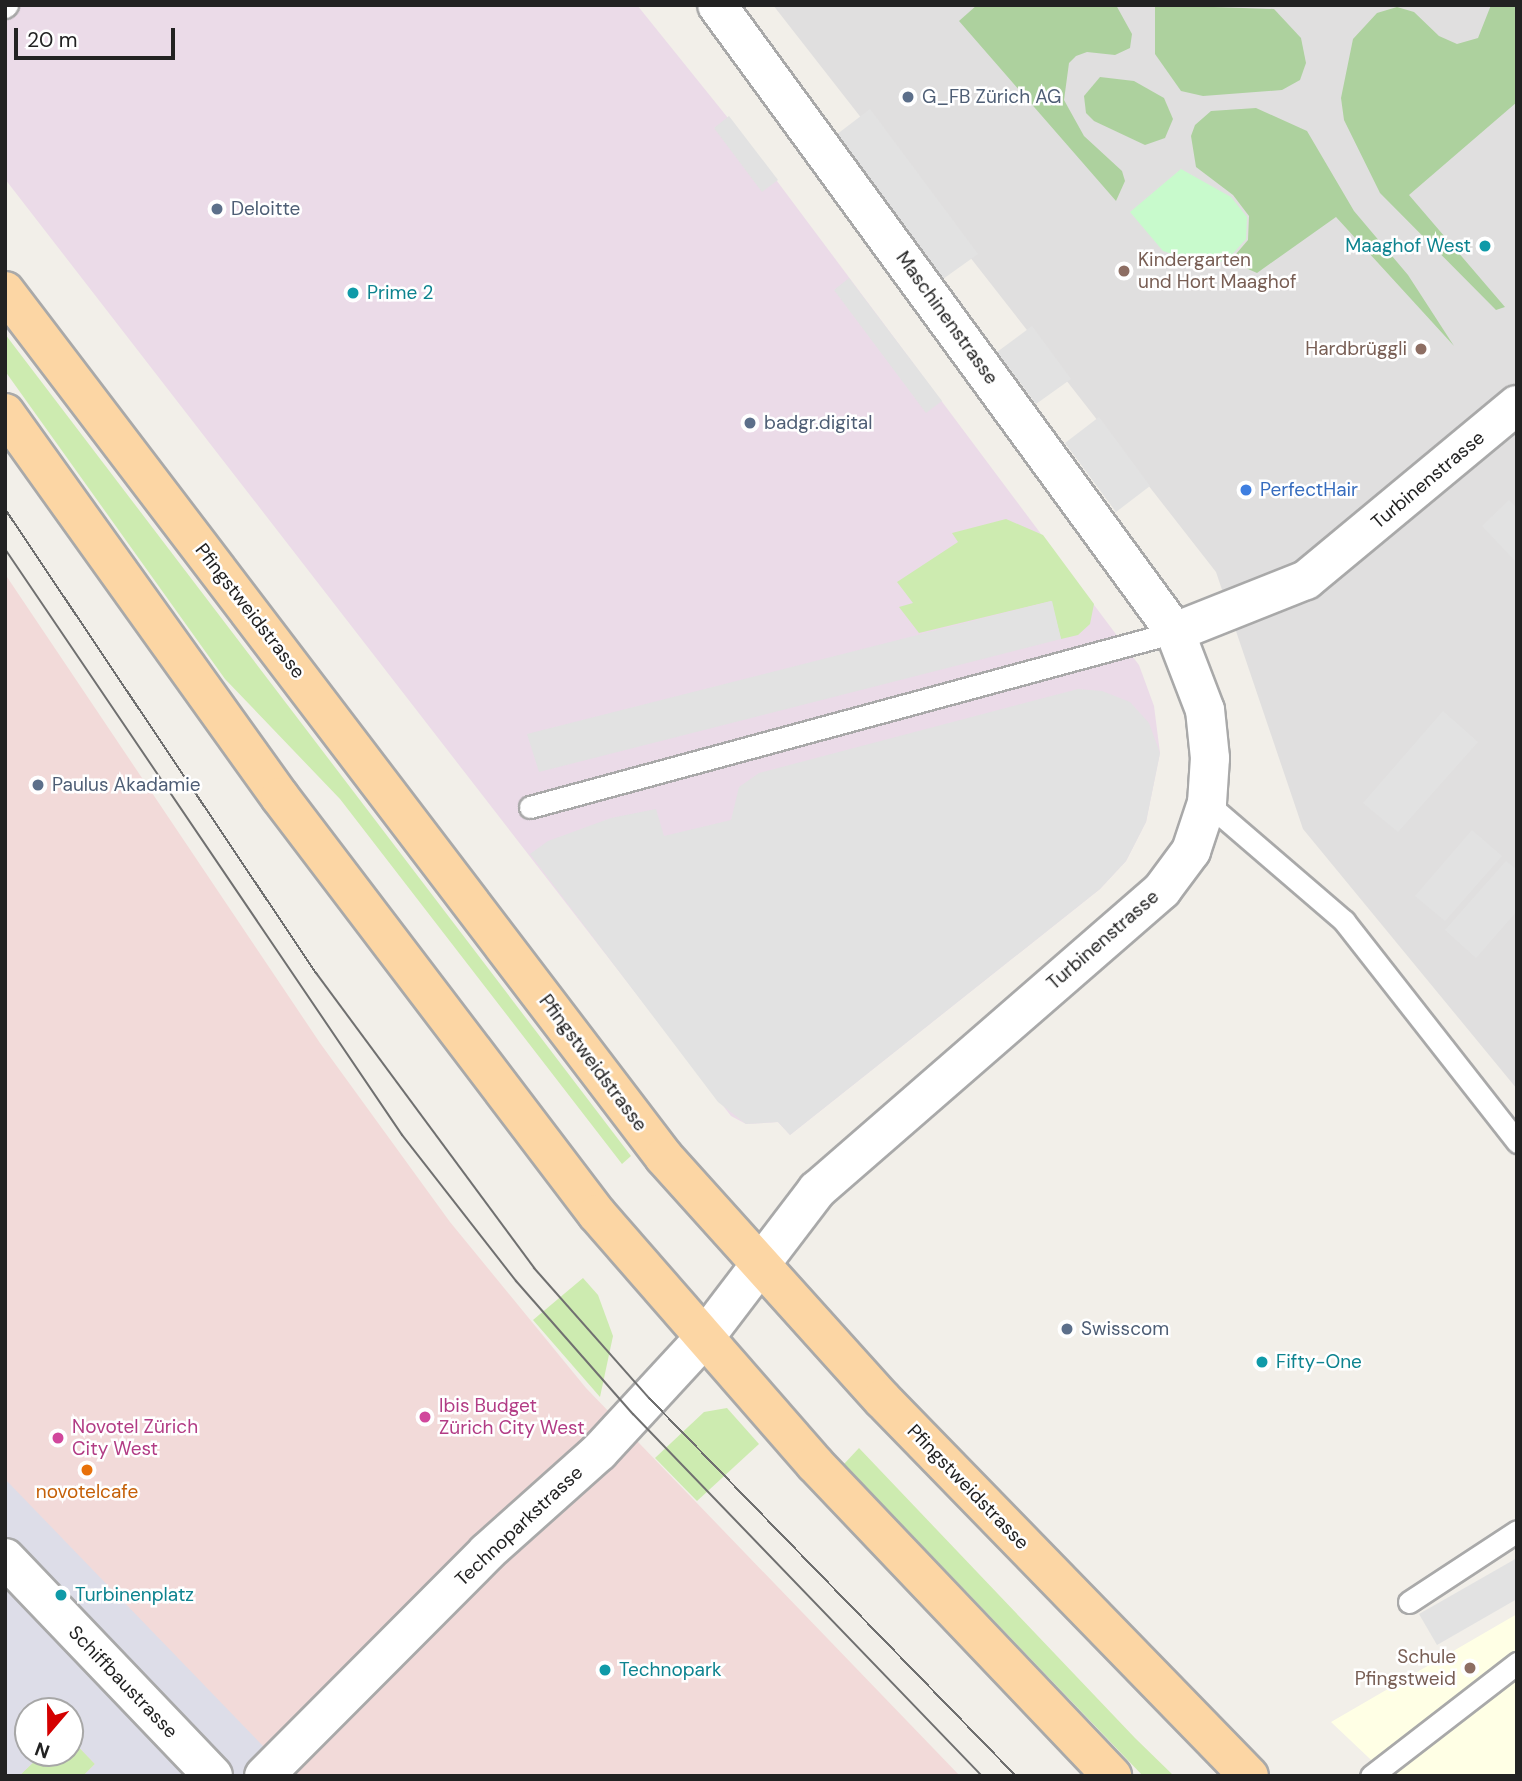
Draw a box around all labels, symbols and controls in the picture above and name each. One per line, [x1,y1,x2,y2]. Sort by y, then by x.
scale bar [18,14,178,58]
text: 20 m [27,26,78,54]
place label: G_FB Zürich AG [922,86,1061,108]
marker: G_FB Zürich AG [900,89,916,105]
place label: Deloitte [231,198,300,220]
marker: Deloitte [209,201,225,217]
place label: Maaghof West [1345,235,1471,257]
marker: Maaghof West [1477,238,1493,254]
street label: Maschinenstrasse [891,247,1003,389]
place label: Kindergarten und Hort Maaghof [1138,249,1296,293]
marker: Kindergarten und Hort Maaghof [1116,263,1132,279]
place label: Prime 2 [367,282,433,304]
marker: Prime 2 [345,285,361,301]
place label: Hardbrüggli [1305,338,1407,360]
marker: Hardbrüggli [1413,341,1429,357]
place label: badgr.digital [764,412,872,434]
marker: badgr.digital [742,415,758,431]
street label: Turbinenstrasse [1367,426,1489,534]
place label: PerfectHair [1260,479,1358,501]
marker: PerfectHair [1238,482,1254,498]
street label: Pfingstweidstrasse [190,539,310,683]
place label: Paulus Akadamie [52,774,201,796]
marker: Paulus Akadamie [30,777,46,793]
street label: Turbinenstrasse [1043,885,1163,995]
street label: Pfingstweidstrasse [534,990,652,1136]
place label: Swisscom [1081,1318,1169,1340]
marker: Swisscom [1059,1321,1075,1337]
place label: Fifty-One [1276,1351,1362,1373]
marker: Fifty-One [1254,1354,1270,1370]
place label: Ibis Budget Zürich City West [439,1395,585,1439]
marker: Ibis Budget Zürich City West [417,1409,433,1425]
place label: Novotel Zürich City West [72,1416,198,1460]
street label: Pfingstweidstrasse [902,1420,1034,1554]
marker: Novotel Zürich City West [50,1430,66,1446]
street label: Technoparkstrasse [451,1461,587,1591]
marker: novotelcafe [79,1462,95,1478]
place label: novotelcafe [36,1481,138,1503]
place label: Turbinenplatz [75,1584,194,1606]
marker: Turbinenplatz [53,1587,69,1603]
street label: Schiffbaustrasse [64,1621,182,1743]
place label: Schule Pfingstweid [1355,1646,1456,1690]
place label: Technopark [619,1659,722,1681]
marker: Schule Pfingstweid [1462,1660,1478,1676]
marker: Technopark [597,1662,613,1678]
north arrow [14,1697,84,1767]
text: N [32,1736,53,1764]

